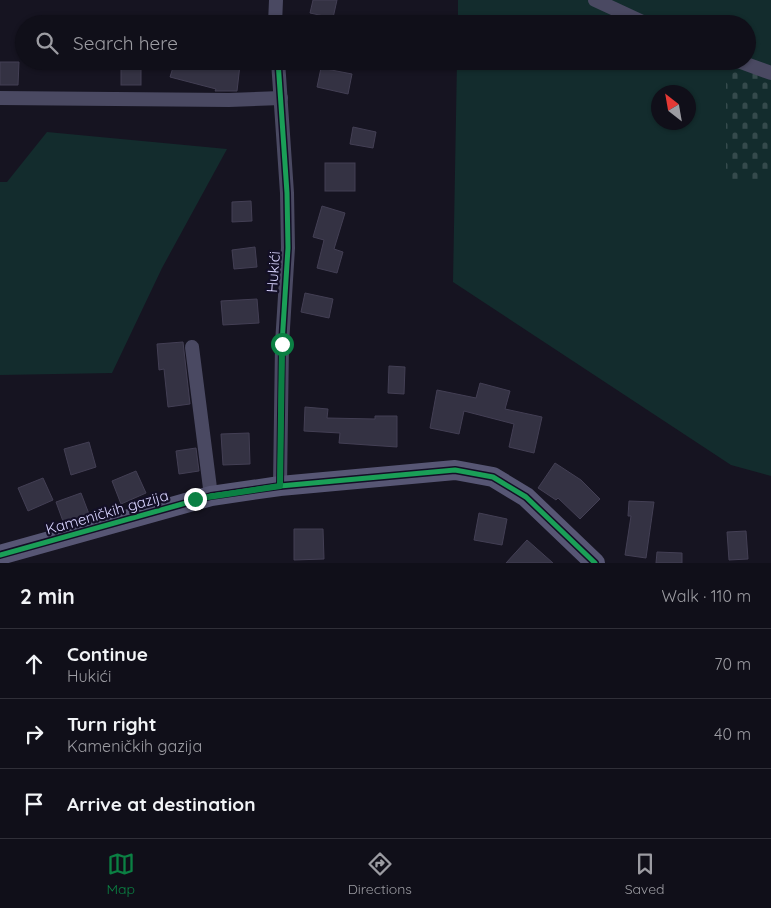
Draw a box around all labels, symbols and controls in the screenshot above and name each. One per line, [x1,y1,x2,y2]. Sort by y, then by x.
search box [15,15,756,70]
icon: search [33,29,61,57]
text: Search here [73,31,178,55]
north arrow [651,85,696,130]
street label: Hukići [262,251,284,293]
route start [271,333,294,356]
street label: Kameničkih gazija [43,485,171,539]
route end [184,488,207,511]
text: 2 min [20,583,75,609]
text: Walk · 110 m [662,586,751,606]
text: Continue [67,642,148,666]
icon: ahead [20,650,48,678]
text: 70 m [714,654,751,674]
text: Hukići [67,666,111,686]
text: Turn right [67,712,156,736]
icon: right [20,720,48,748]
text: 40 m [714,724,751,744]
text: Kameničkih gazija [67,736,202,756]
icon: arrive [20,790,48,818]
text: Arrive at destination [67,792,256,816]
tab: Map [106,850,135,898]
tab: Directions [348,850,412,898]
tab: Saved [625,850,665,898]

